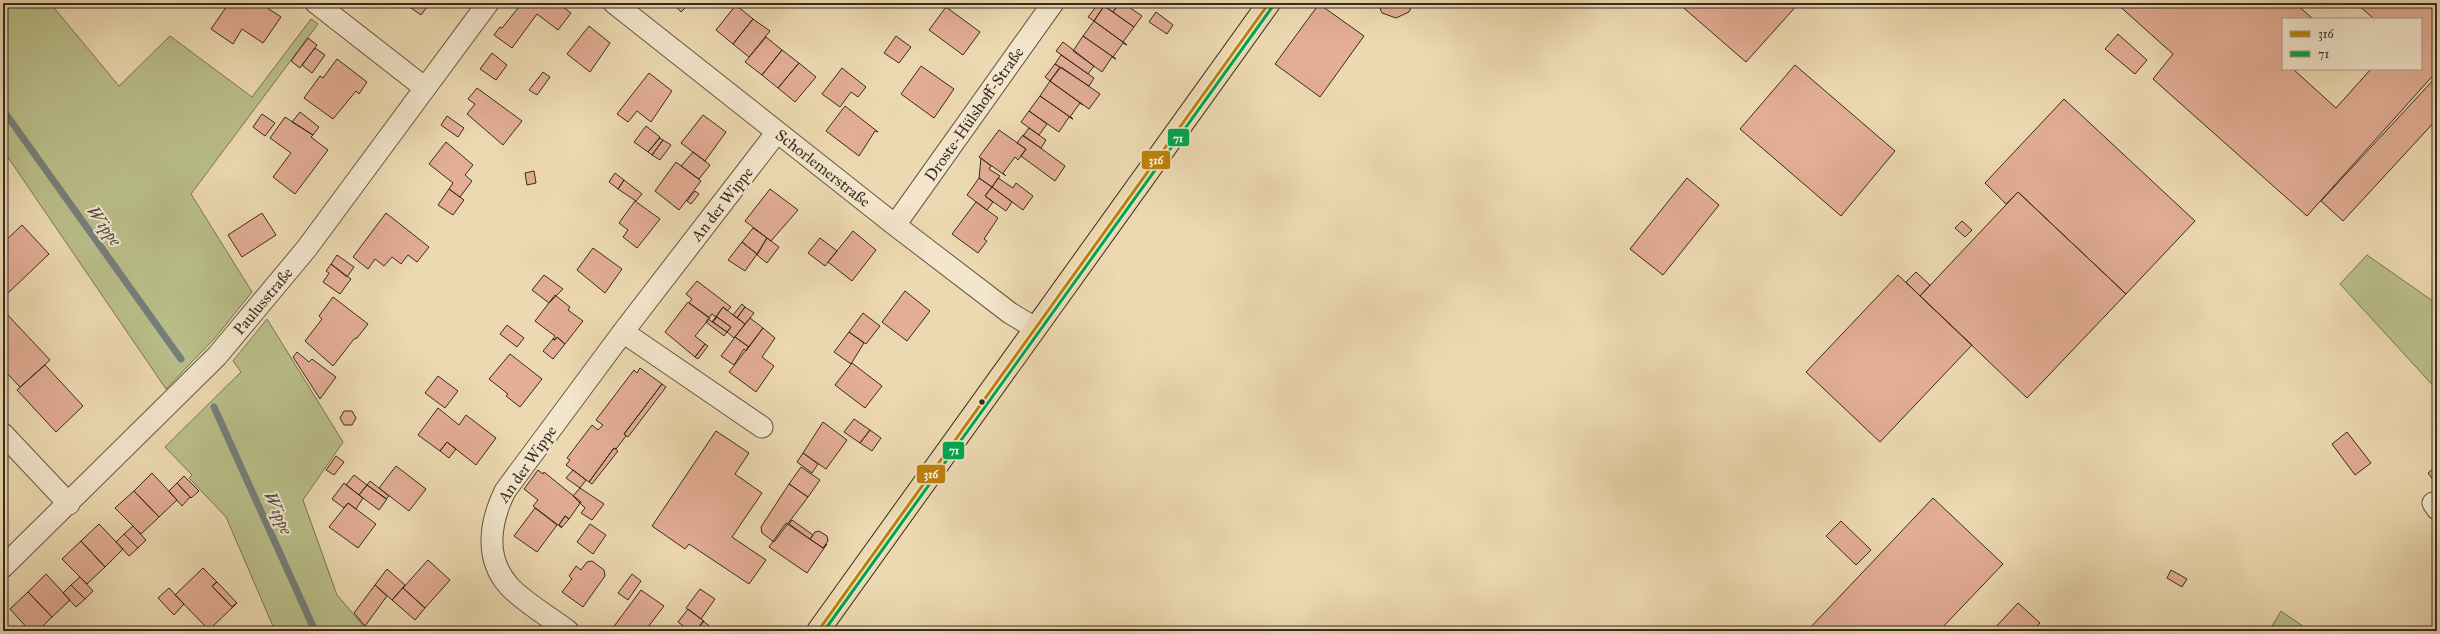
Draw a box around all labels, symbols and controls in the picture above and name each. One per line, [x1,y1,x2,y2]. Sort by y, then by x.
legend [2282,18,2422,70]
text: 316 [2318,27,2335,41]
street label: Droste-Hülshoff-Straße [920,43,1028,185]
text: 71 [2318,47,2329,61]
street label: Schorlemerstraße [772,125,874,211]
line badge: 71 [1167,128,1190,147]
text: 71 [1173,132,1184,145]
line badge: 316 [1141,150,1171,170]
text: 316 [1149,154,1165,168]
street label: An der Wippe [686,163,757,246]
water label: Wippe [82,202,126,251]
street label: Paulusstraße [229,263,297,339]
unlabelled marker [977,397,987,407]
street label: An der Wippe [493,422,561,507]
line badge: 71 [942,441,965,460]
text: 71 [949,444,960,457]
line badge: 316 [916,464,946,484]
text: 316 [924,468,940,482]
water label: Wippe [259,488,297,538]

